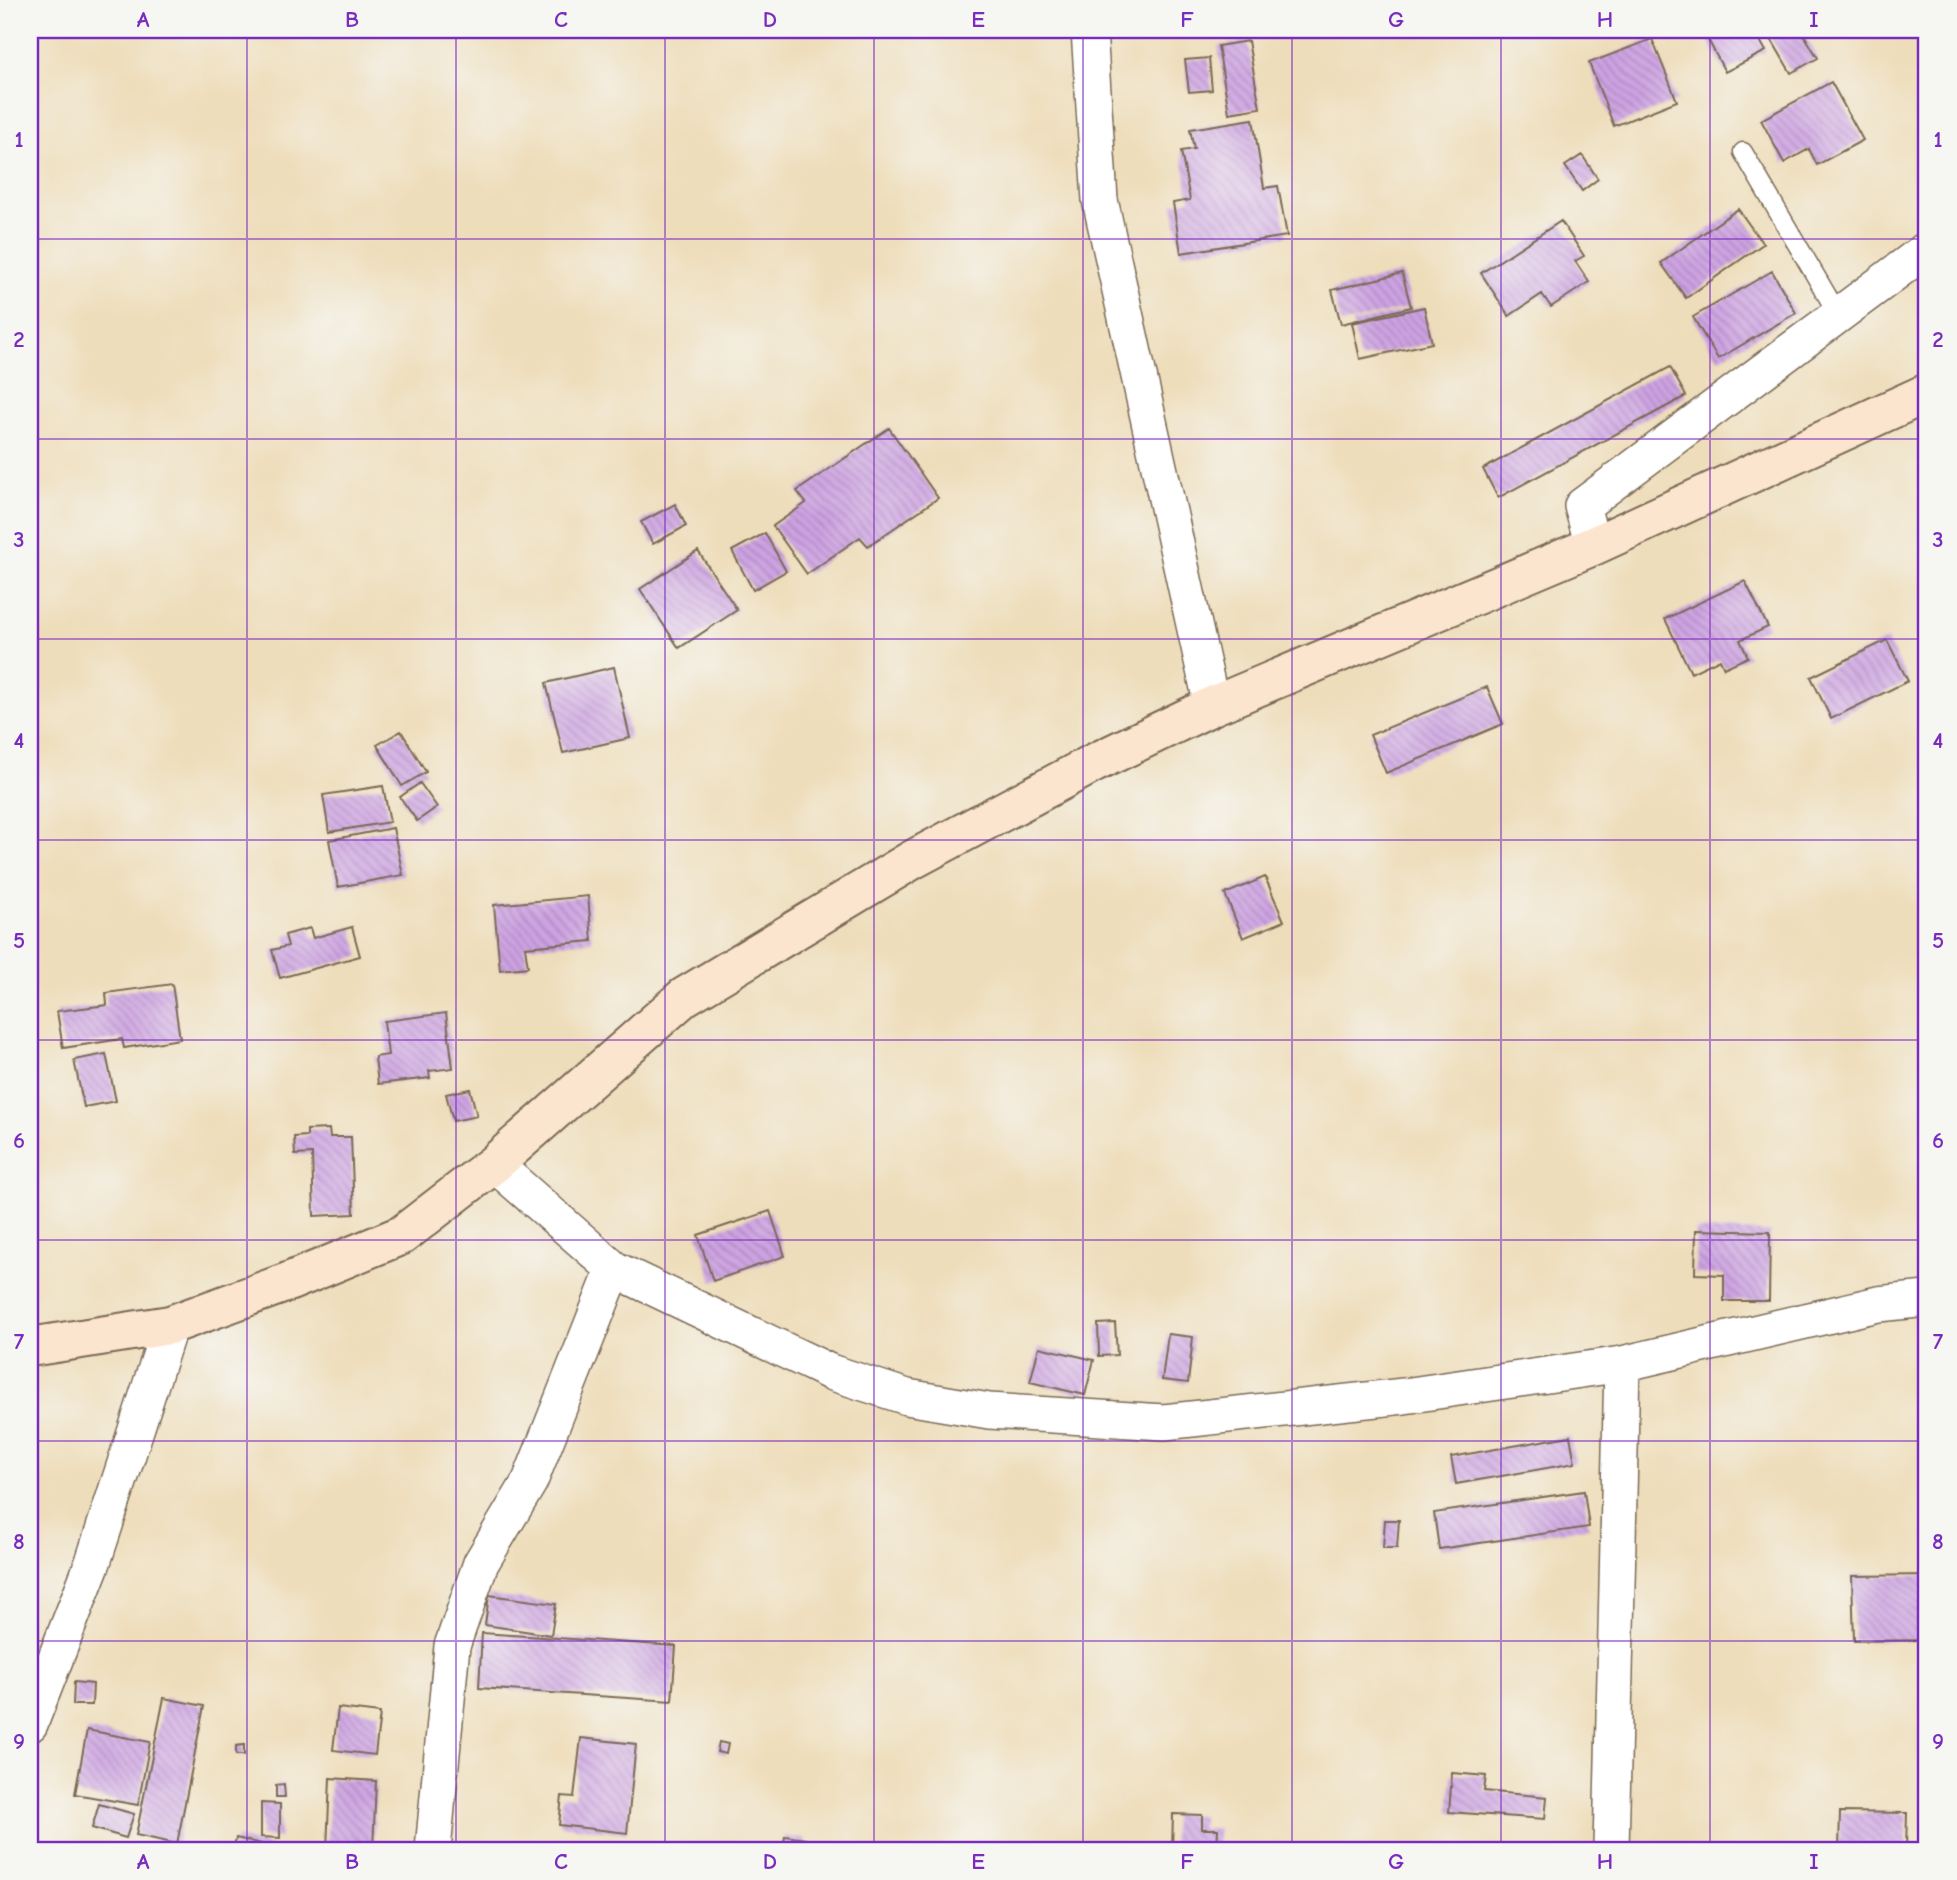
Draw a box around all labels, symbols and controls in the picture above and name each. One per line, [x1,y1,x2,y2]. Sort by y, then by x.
text: A [137,6,150,33]
text: B [345,6,359,33]
text: C [554,6,568,33]
text: D [763,6,777,33]
text: E [971,6,985,33]
text: F [1180,6,1194,33]
text: G [1388,6,1404,33]
text: H [1597,6,1613,33]
text: I [1809,6,1819,33]
text: 1 [14,126,24,153]
text: 1 [1933,126,1943,153]
text: 2 [13,326,25,353]
text: 2 [1932,326,1944,353]
text: 3 [13,526,25,553]
text: 3 [1932,526,1944,553]
text: 4 [14,727,25,754]
text: 4 [1933,727,1944,754]
text: 5 [13,927,25,954]
text: 5 [1932,927,1944,954]
text: 6 [13,1127,25,1154]
text: 6 [1932,1127,1944,1154]
text: 7 [14,1328,25,1355]
text: 7 [1933,1328,1944,1355]
text: 8 [13,1528,25,1555]
text: 8 [1932,1528,1944,1555]
text: 9 [13,1728,25,1755]
text: 9 [1932,1728,1944,1755]
text: A [137,1848,150,1875]
text: B [345,1848,359,1875]
text: C [554,1848,568,1875]
text: D [763,1848,777,1875]
text: E [971,1848,985,1875]
text: F [1180,1848,1194,1875]
text: G [1388,1848,1404,1875]
text: H [1597,1848,1613,1875]
text: I [1809,1848,1819,1875]

